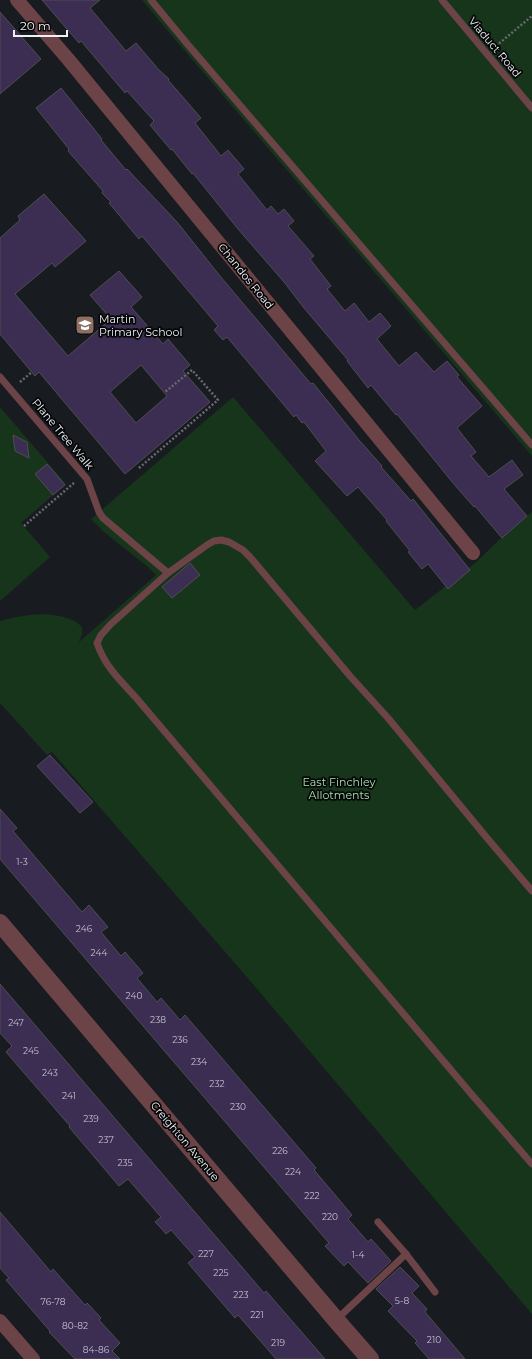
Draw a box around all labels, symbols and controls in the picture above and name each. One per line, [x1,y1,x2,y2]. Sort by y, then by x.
scale bar [14,12,67,38]
street label: Viaduct Road [466,14,524,80]
text: 20 m [20,18,51,33]
street label: Chandos Road [215,240,277,312]
place label: Martin Primary School [99,312,182,339]
school or university icon: Martin Primary School [74,314,96,336]
street label: Plane Tree Walk [29,396,97,473]
park label: East Finchley Allotments [303,775,375,802]
house number: 1-3 [16,856,28,867]
house number: 246 [76,923,93,934]
house number: 244 [91,947,107,958]
house number: 240 [126,990,142,1001]
house number: 238 [150,1014,166,1025]
house number: 247 [8,1017,24,1028]
house number: 236 [172,1034,188,1045]
house number: 245 [23,1045,39,1056]
house number: 234 [191,1056,207,1067]
house number: 243 [42,1067,58,1078]
house number: 232 [209,1078,225,1089]
house number: 241 [62,1090,76,1101]
street label: Creighton Avenue [148,1098,223,1184]
house number: 230 [230,1101,246,1112]
house number: 239 [83,1113,99,1124]
house number: 237 [98,1134,114,1145]
house number: 226 [272,1145,288,1156]
house number: 235 [117,1157,133,1168]
house number: 224 [285,1166,301,1177]
house number: 222 [304,1190,320,1201]
house number: 220 [322,1211,338,1222]
house number: 227 [198,1248,214,1259]
house number: 1-4 [352,1249,364,1260]
house number: 225 [213,1267,229,1278]
house number: 223 [233,1289,249,1300]
house number: 5-8 [395,1295,409,1306]
house number: 76-78 [41,1296,66,1307]
house number: 221 [250,1309,264,1320]
house number: 80-82 [62,1320,88,1331]
house number: 210 [427,1334,441,1345]
house number: 219 [271,1337,285,1348]
house number: 84-86 [83,1344,110,1355]

